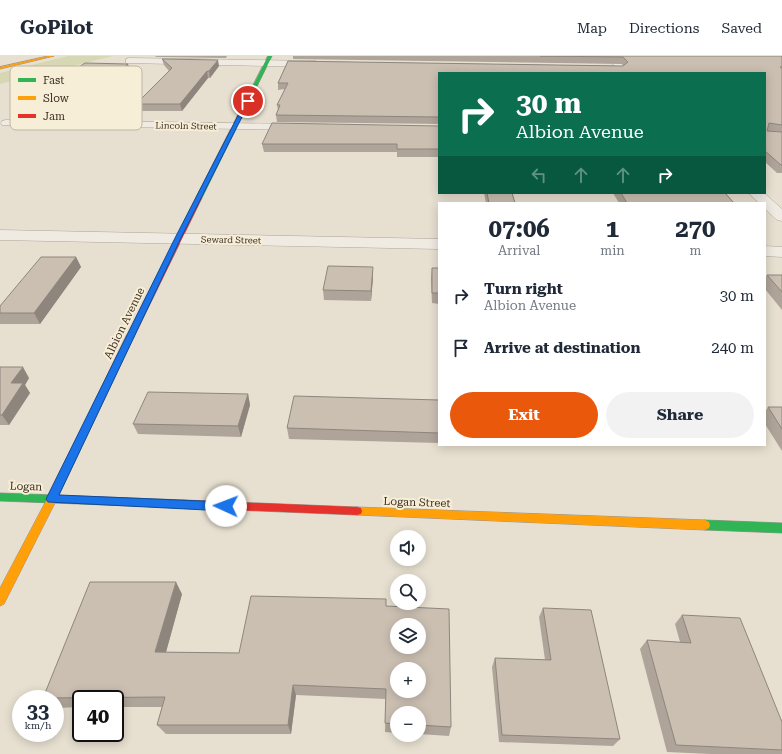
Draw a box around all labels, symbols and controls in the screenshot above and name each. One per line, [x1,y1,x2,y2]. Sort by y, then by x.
text: GoPilot [20,16,93,39]
text: Map [577,20,607,36]
text: Directions [629,20,699,36]
text: Saved [721,20,762,36]
legend [10,66,142,130]
text: Fast [43,74,64,87]
pin [231,84,265,118]
text: 30 m [516,87,581,120]
icon: right [450,88,502,140]
icon: arrive [237,90,259,112]
text: Slow [43,92,70,105]
text: Jam [43,110,65,123]
street label: Lincoln Street [155,120,217,132]
text: Albion Avenue [516,121,644,142]
icon: left [528,164,550,186]
icon: ahead [570,164,592,186]
icon: ahead [612,164,634,186]
icon: right [654,164,676,186]
text: 07:06 [489,215,550,243]
text: 1 [606,215,619,243]
text: 270 [675,215,716,243]
street label: Seward Street [201,234,262,246]
text: Arrival [498,243,540,258]
text: min [600,243,625,258]
text: m [689,243,701,258]
text: Turn right [484,280,563,298]
street label: Albion Avenue [102,285,147,361]
icon: right [450,285,472,307]
text: 30 m [720,287,754,305]
text: Albion Avenue [484,298,576,313]
icon: arrive [450,337,472,359]
text: Arrive at destination [484,339,640,357]
text: 240 m [711,339,754,357]
button: Exit [450,392,598,438]
button: Share [606,392,754,438]
street label: Logan [9,479,43,494]
position arrow [205,485,247,527]
street label: Logan Street [383,495,451,510]
map controls [390,530,426,742]
button: sound [390,530,426,566]
button: search [390,574,426,610]
button: layers [390,618,426,654]
button: + [390,662,426,698]
speed limit sign: 40 [72,690,124,742]
text: 33 [27,699,49,723]
button: − [390,706,426,742]
text: km/h [25,720,51,731]

